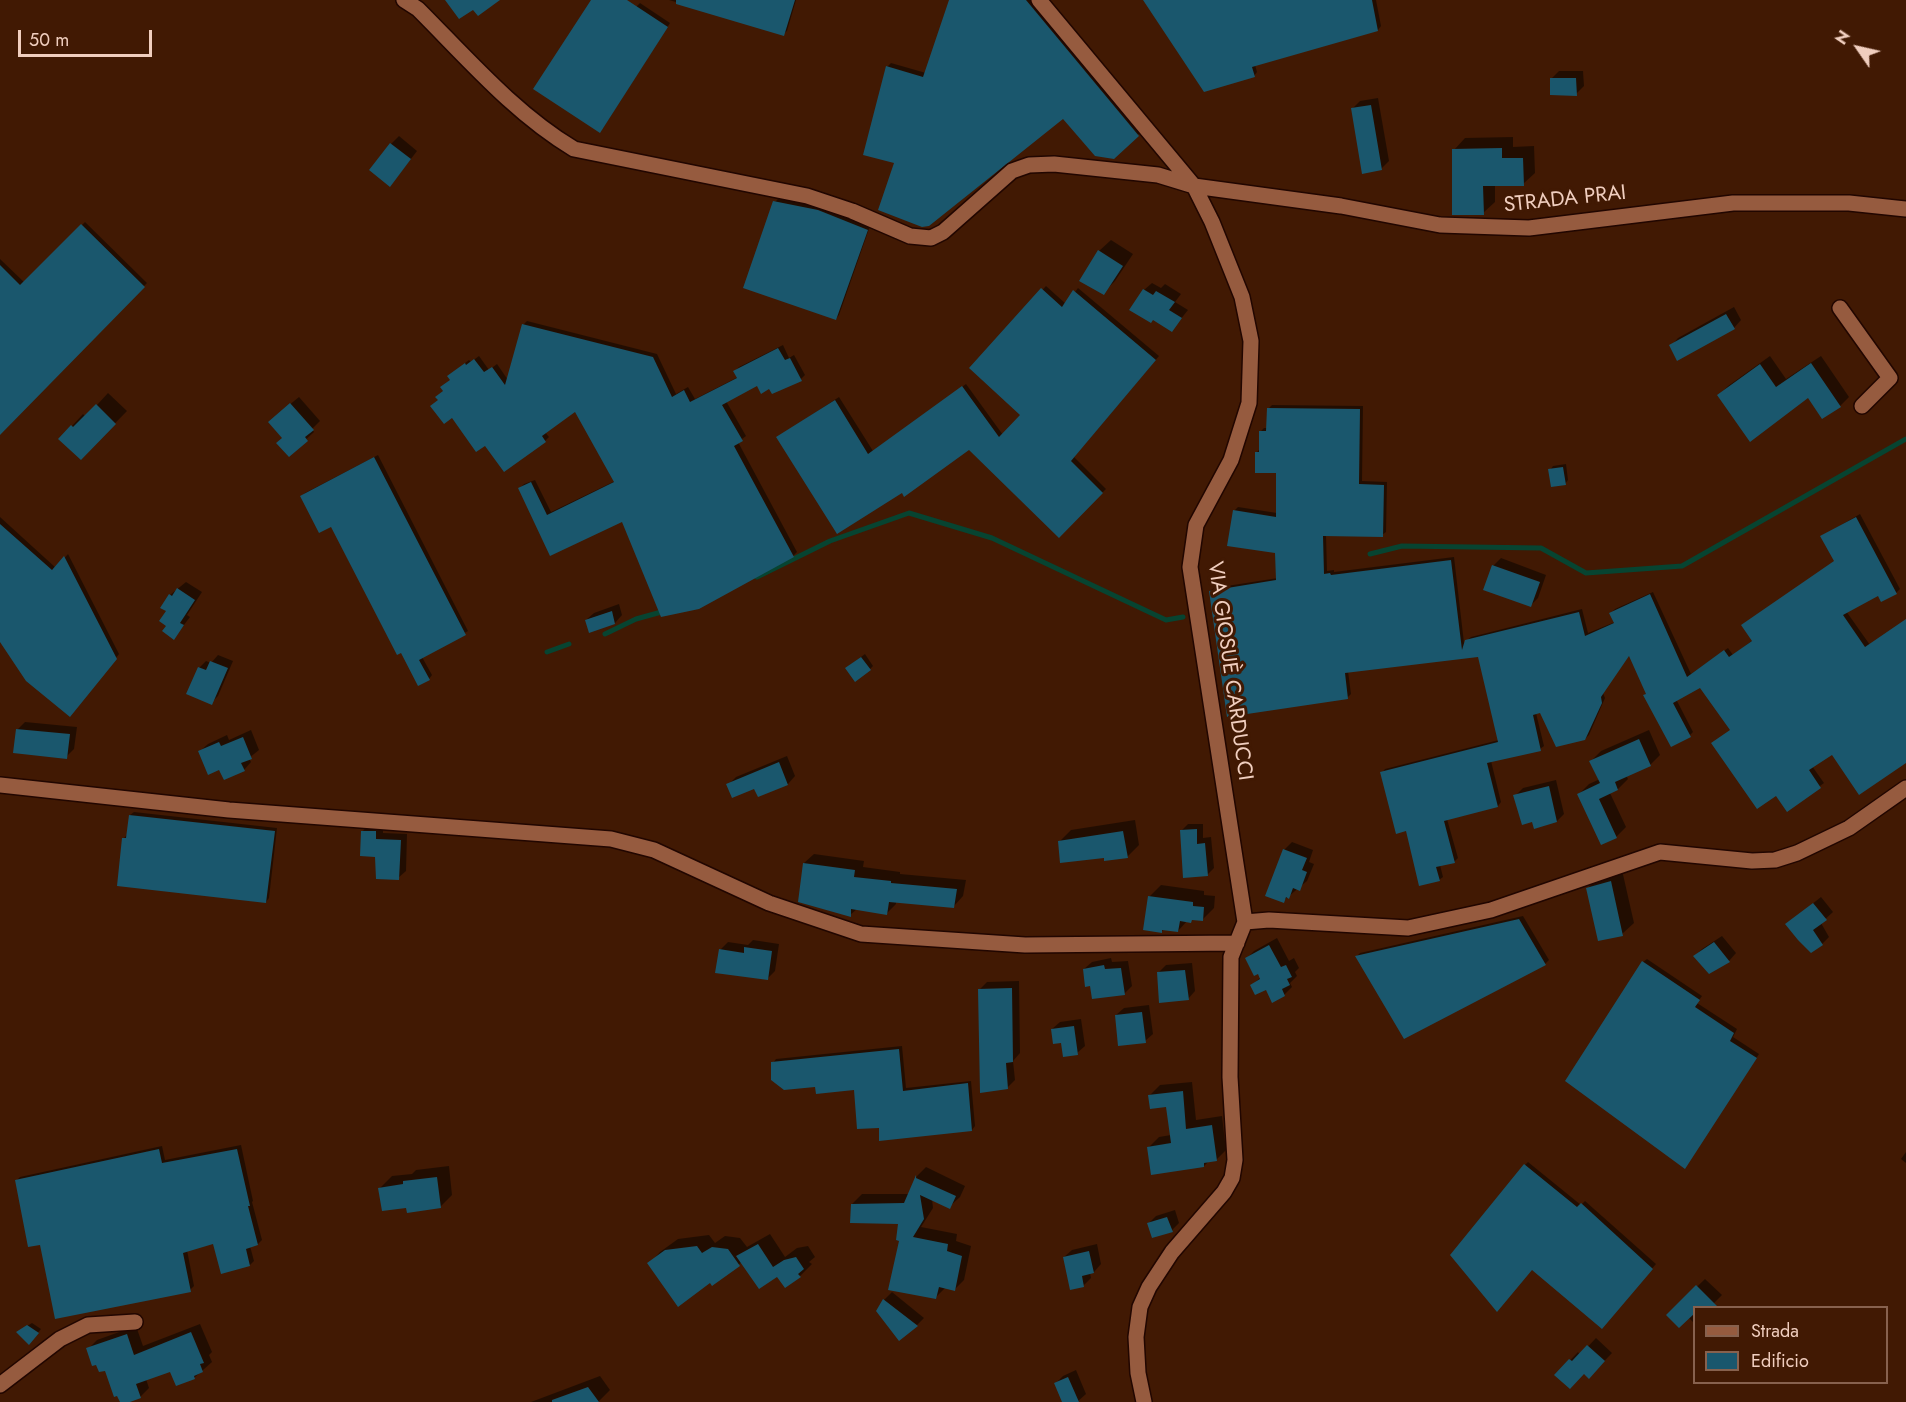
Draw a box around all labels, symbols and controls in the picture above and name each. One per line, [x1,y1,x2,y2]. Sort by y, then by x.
scale bar [21,18,154,56]
north arrow [1828,18,1888,78]
text: N [1830,26,1856,49]
text: 50 m [29,27,69,53]
street label: STRADA PRAI [1503,181,1627,219]
street label: VIA GIOSUÈ CARDUCCI [1201,560,1257,782]
legend [1693,1306,1888,1384]
text: Strada [1751,1318,1799,1344]
text: Edificio [1751,1348,1809,1374]

